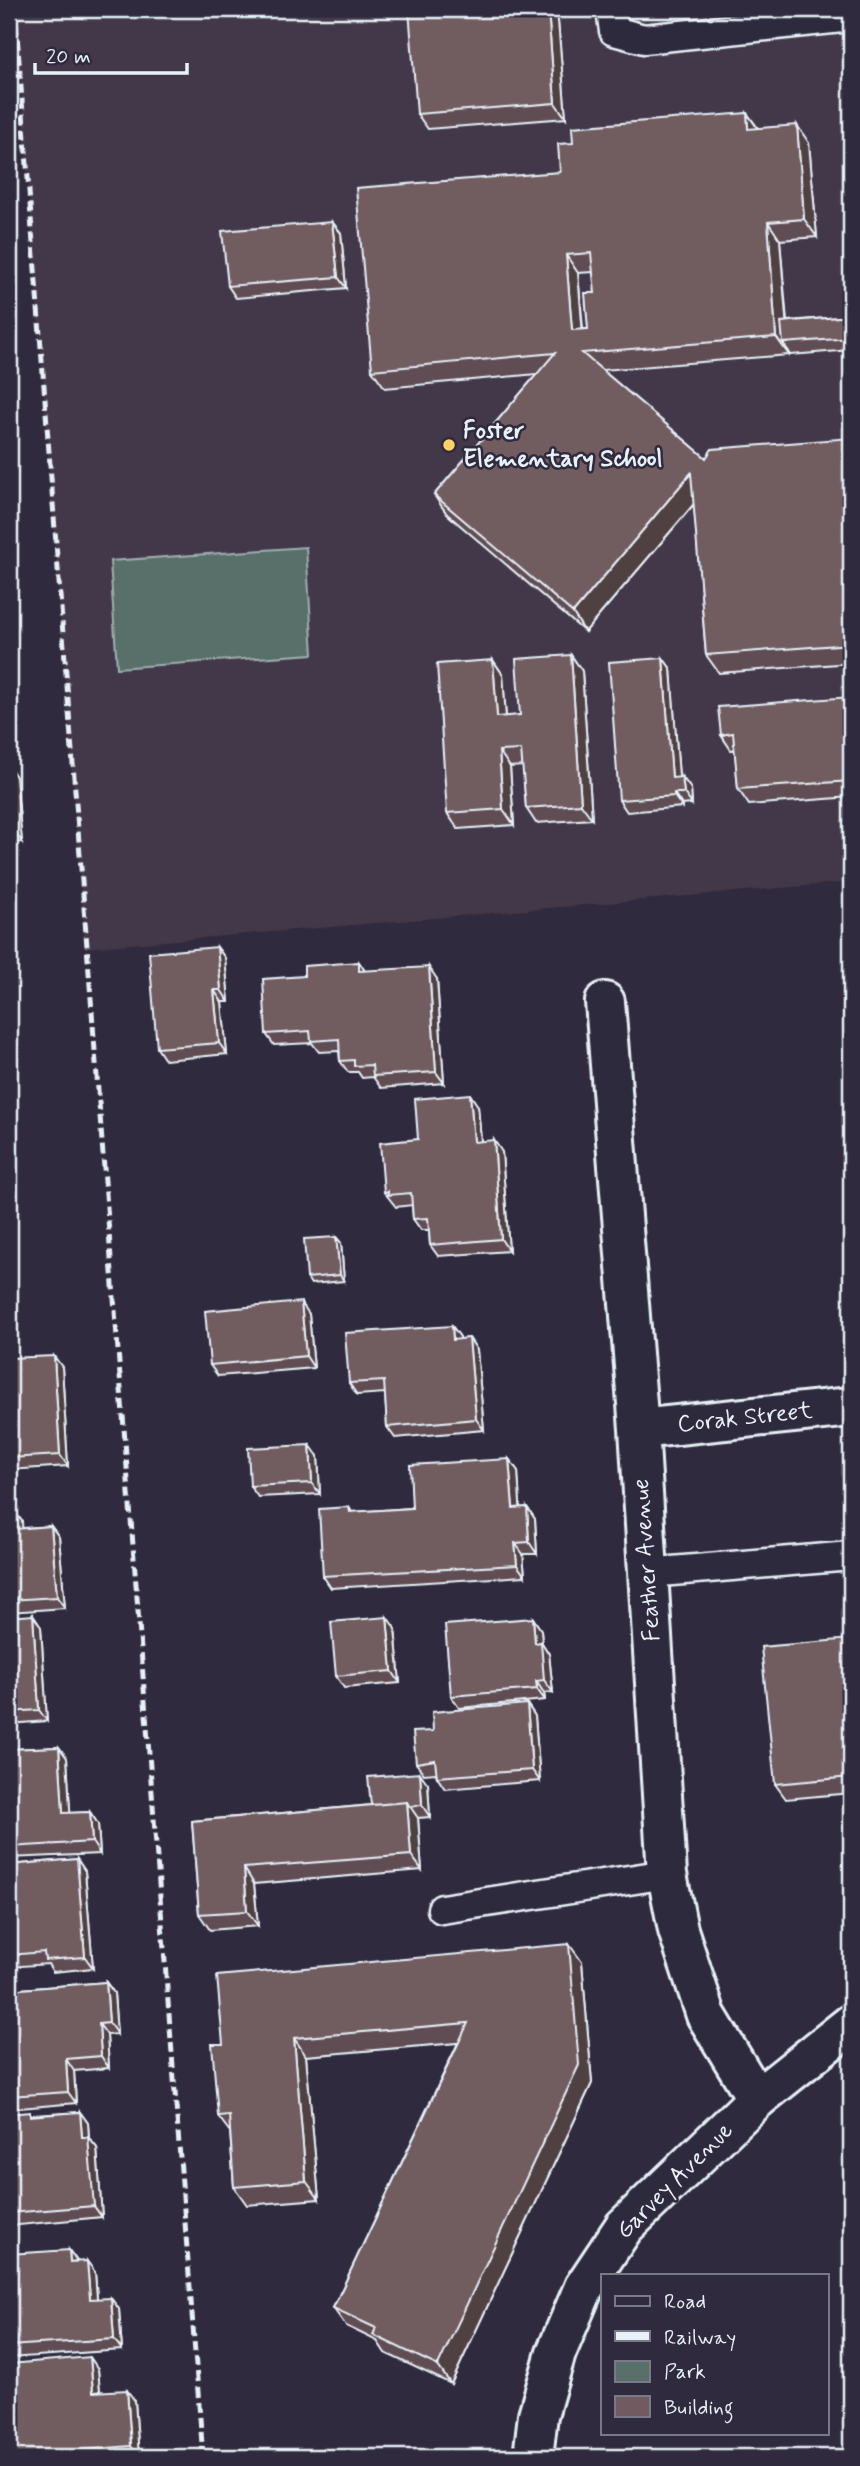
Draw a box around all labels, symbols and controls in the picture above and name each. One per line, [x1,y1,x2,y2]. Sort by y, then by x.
scale bar [35,32,187,76]
text: 20 m [46,43,91,71]
place label: Foster Elementary School [463,416,663,475]
marker: Foster Elementary School [441,437,457,453]
street label: Corak Street [676,1396,814,1440]
street label: Feather Avenue [626,1477,668,1643]
street label: Garvey Avenue [610,2116,740,2246]
legend [601,2274,828,2434]
text: Road [664,2288,706,2316]
text: Railway [664,2324,736,2352]
text: Park [664,2358,706,2386]
text: Building [664,2394,734,2424]

